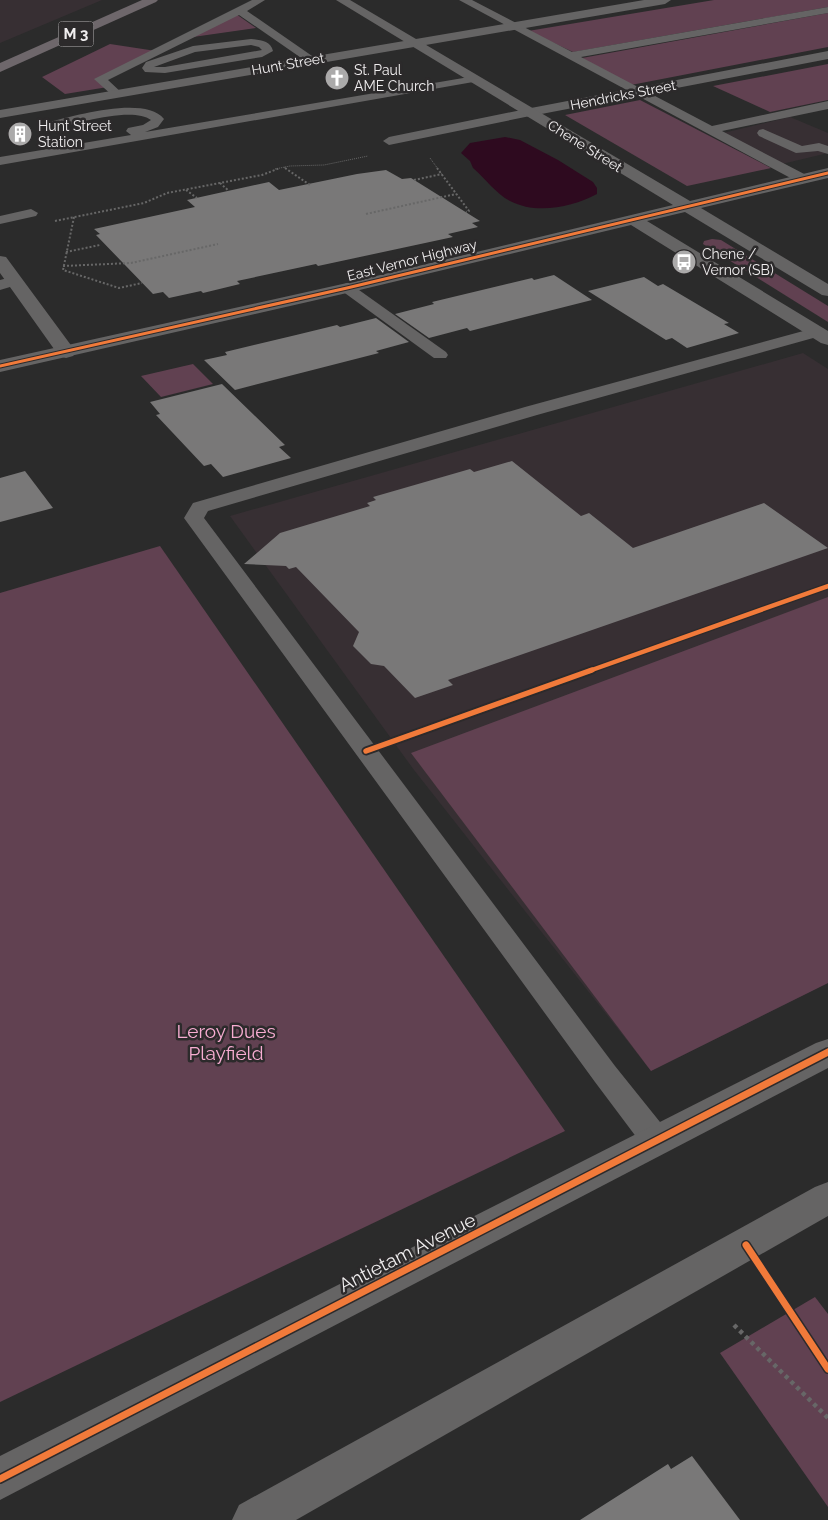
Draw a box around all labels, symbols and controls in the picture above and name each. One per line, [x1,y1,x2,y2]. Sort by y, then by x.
road number: M 3 [58,22,94,46]
street label: Hunt Street [250,50,326,78]
place label: St. Paul AME Church [354,62,434,94]
church icon: St. Paul AME Church [324,65,350,91]
street label: Hendricks Street [569,77,678,113]
street label: Chene Street [545,117,625,175]
place label: Hunt Street Station [38,118,112,150]
building icon: Hunt Street Station [7,121,33,147]
street label: East Vernor Highway [345,236,479,284]
place label: Chene / Vernor (SB) [702,246,774,278]
bus stop icon: Chene / Vernor (SB) [671,249,697,275]
park label: Leroy Dues Playfield [176,1020,276,1064]
street label: Antietam Avenue [335,1208,479,1296]

